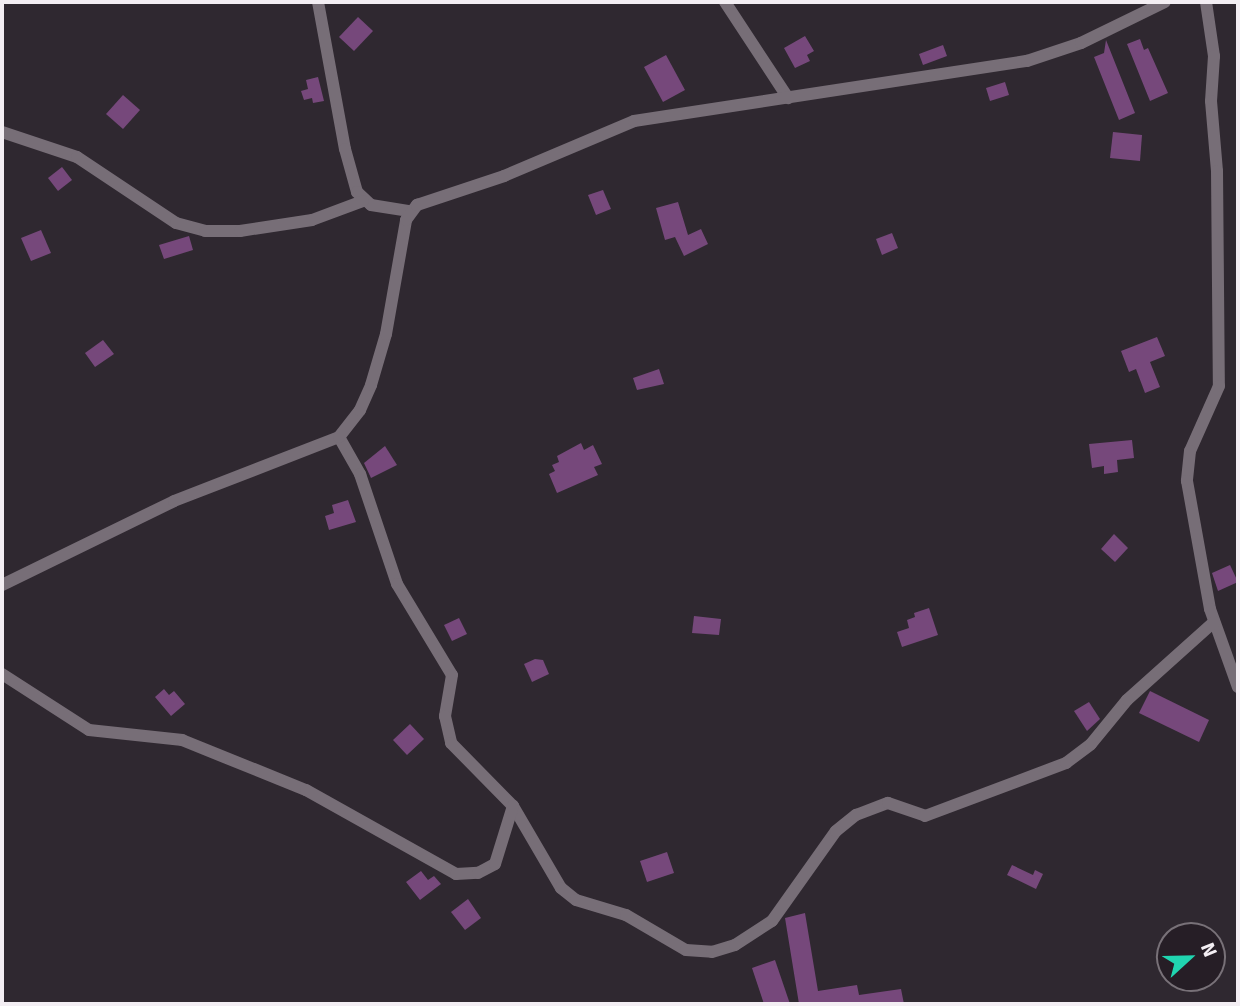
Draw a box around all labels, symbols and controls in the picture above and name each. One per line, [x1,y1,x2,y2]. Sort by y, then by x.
north arrow [1156,922,1226,992]
text: N [1195,939,1222,961]

